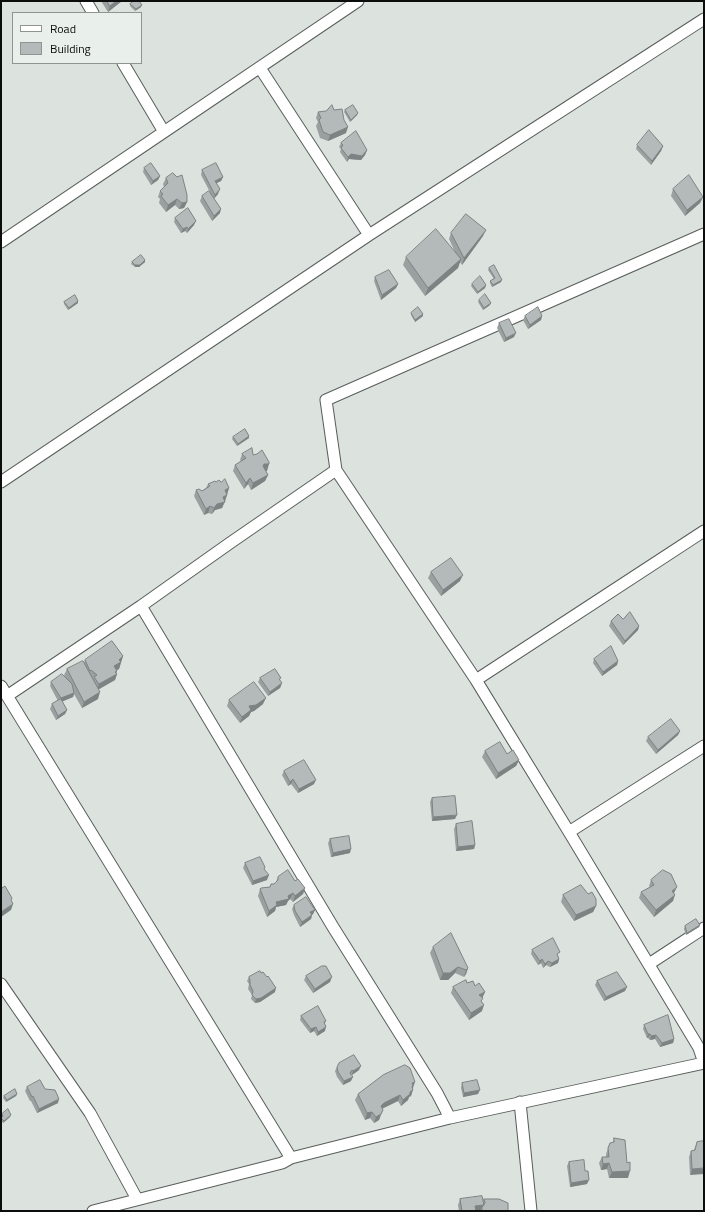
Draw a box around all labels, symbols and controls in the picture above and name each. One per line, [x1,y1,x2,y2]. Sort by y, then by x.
legend [12,12,142,64]
text: Road [50,19,76,38]
text: Building [50,39,91,58]

